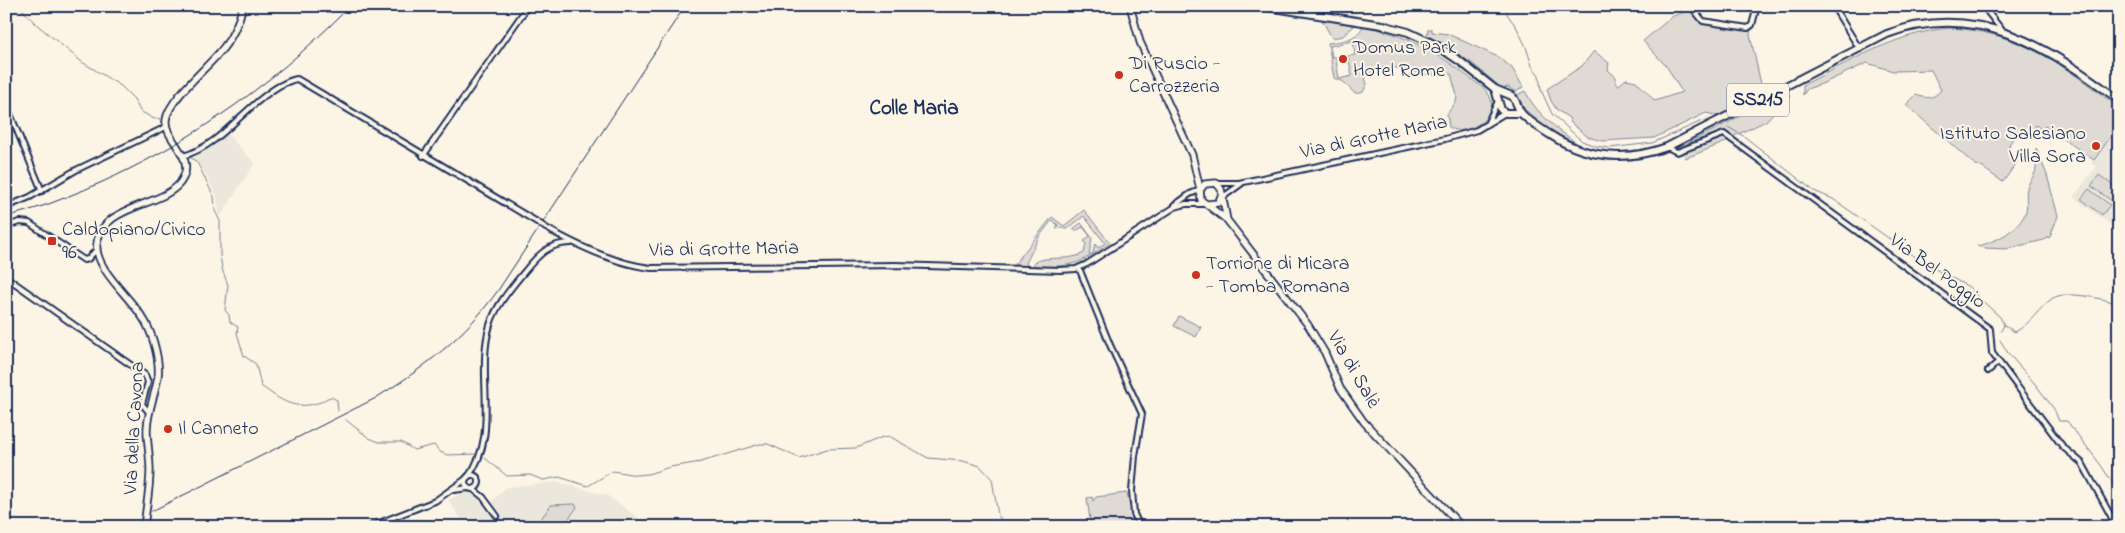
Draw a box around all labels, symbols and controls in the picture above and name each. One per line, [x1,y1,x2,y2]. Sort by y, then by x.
place label: Domus Park Hotel Rome [1352,34,1457,86]
place label: Di Ruscio - Carrozzeria [1128,50,1220,102]
marker: Domus Park Hotel Rome [1337,53,1349,65]
marker: Di Ruscio - Carrozzeria [1113,69,1125,81]
road number: SS215 [1727,84,1789,116]
district label: Colle Maria [869,94,959,124]
street label: Via di Grotte Maria [1297,108,1450,168]
place label: Istituto Salesiano Villa Sora [1940,120,2086,172]
marker: Istituto Salesiano Villa Sora [2090,140,2102,152]
place label: Caldopiano/Civico 96 [62,216,206,268]
street label: Via Bel Poggio [1881,226,1991,318]
street label: Via di Grotte Maria [648,234,799,266]
marker: Caldopiano/Civico 96 [46,235,58,247]
place label: Torrione di Micara - Tomba Romana [1206,250,1350,302]
marker: Torrione di Micara - Tomba Romana [1190,269,1202,281]
street label: Via di Salè [1319,325,1387,414]
street label: Via della Cavona [117,361,153,496]
place label: Il Canneto [178,415,259,444]
marker: Il Canneto [162,423,174,435]

